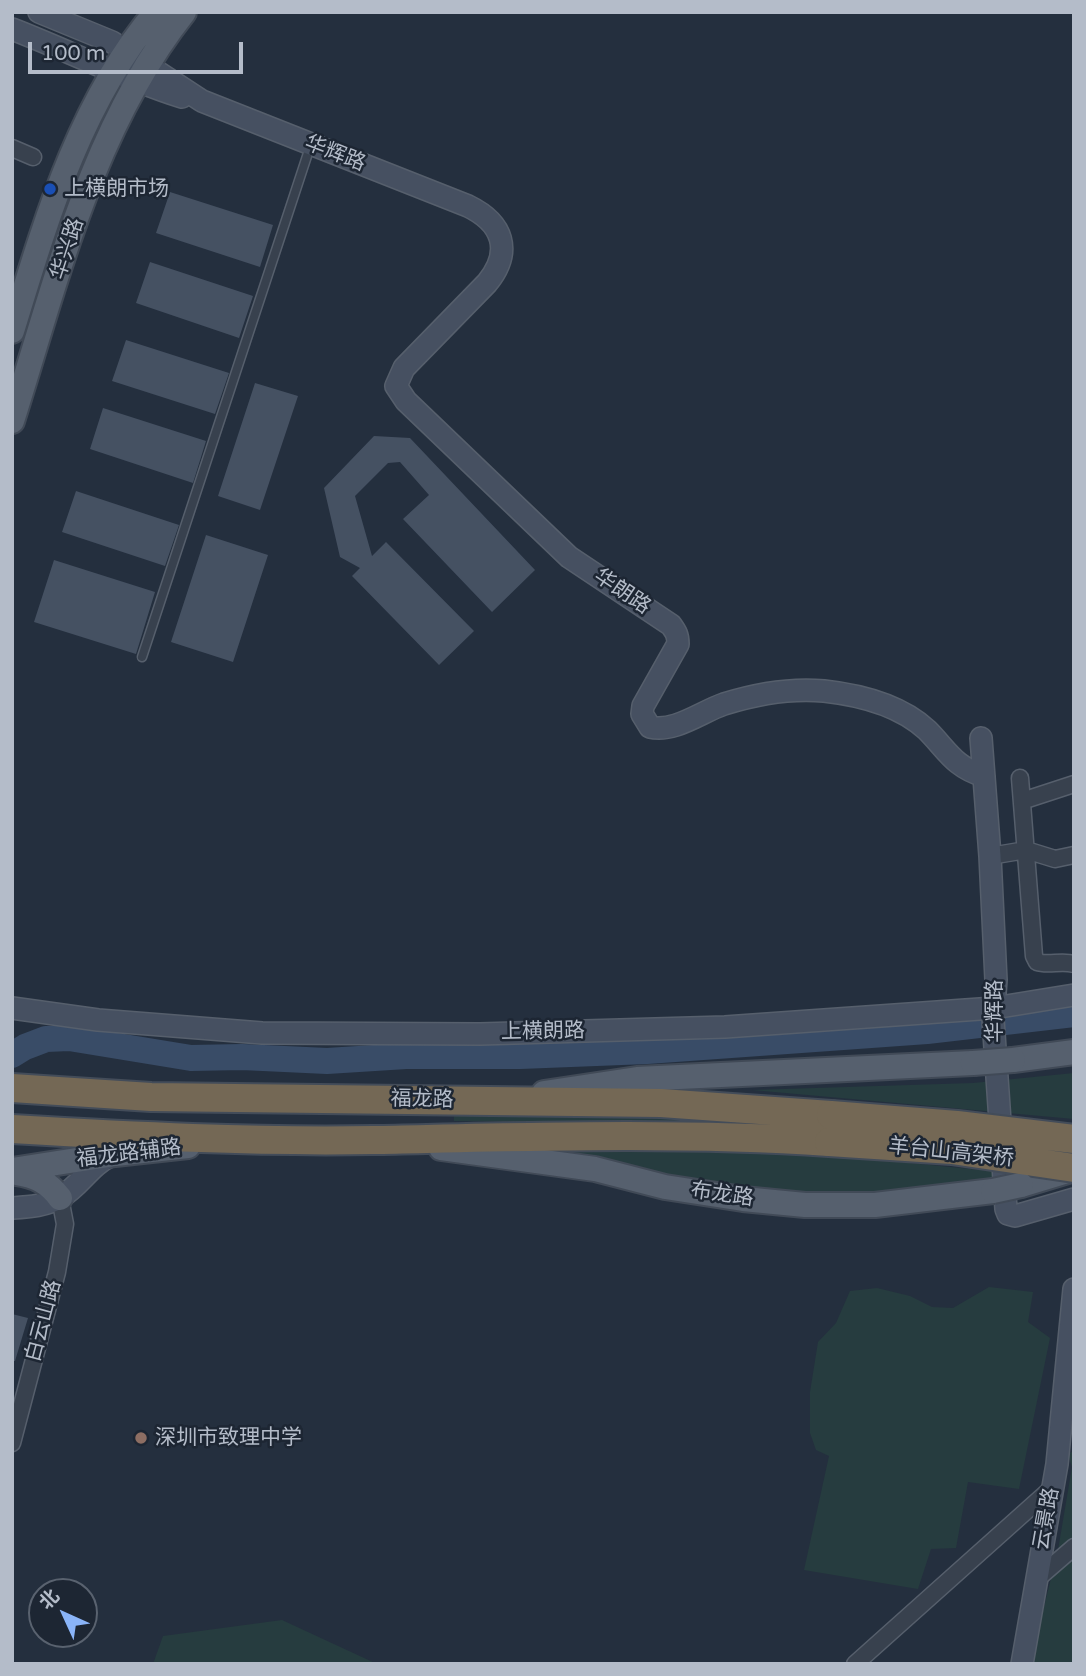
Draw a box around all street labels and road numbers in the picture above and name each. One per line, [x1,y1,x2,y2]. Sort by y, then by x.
street label: 华辉路 [301,131,369,177]
street label: 华兴路 [46,215,90,283]
street label: 华朗路 [589,564,655,620]
street label: 华辉路 [982,980,1008,1042]
street label: 上横朗路 [501,1019,585,1045]
street label: 福龙路 [390,1087,454,1113]
street label: 羊台山高架桥 [887,1134,1015,1172]
street label: 福龙路辅路 [75,1135,183,1173]
street label: 布龙路 [689,1178,755,1212]
street label: 白云山路 [21,1277,67,1365]
street label: 云景路 [1029,1486,1065,1552]

